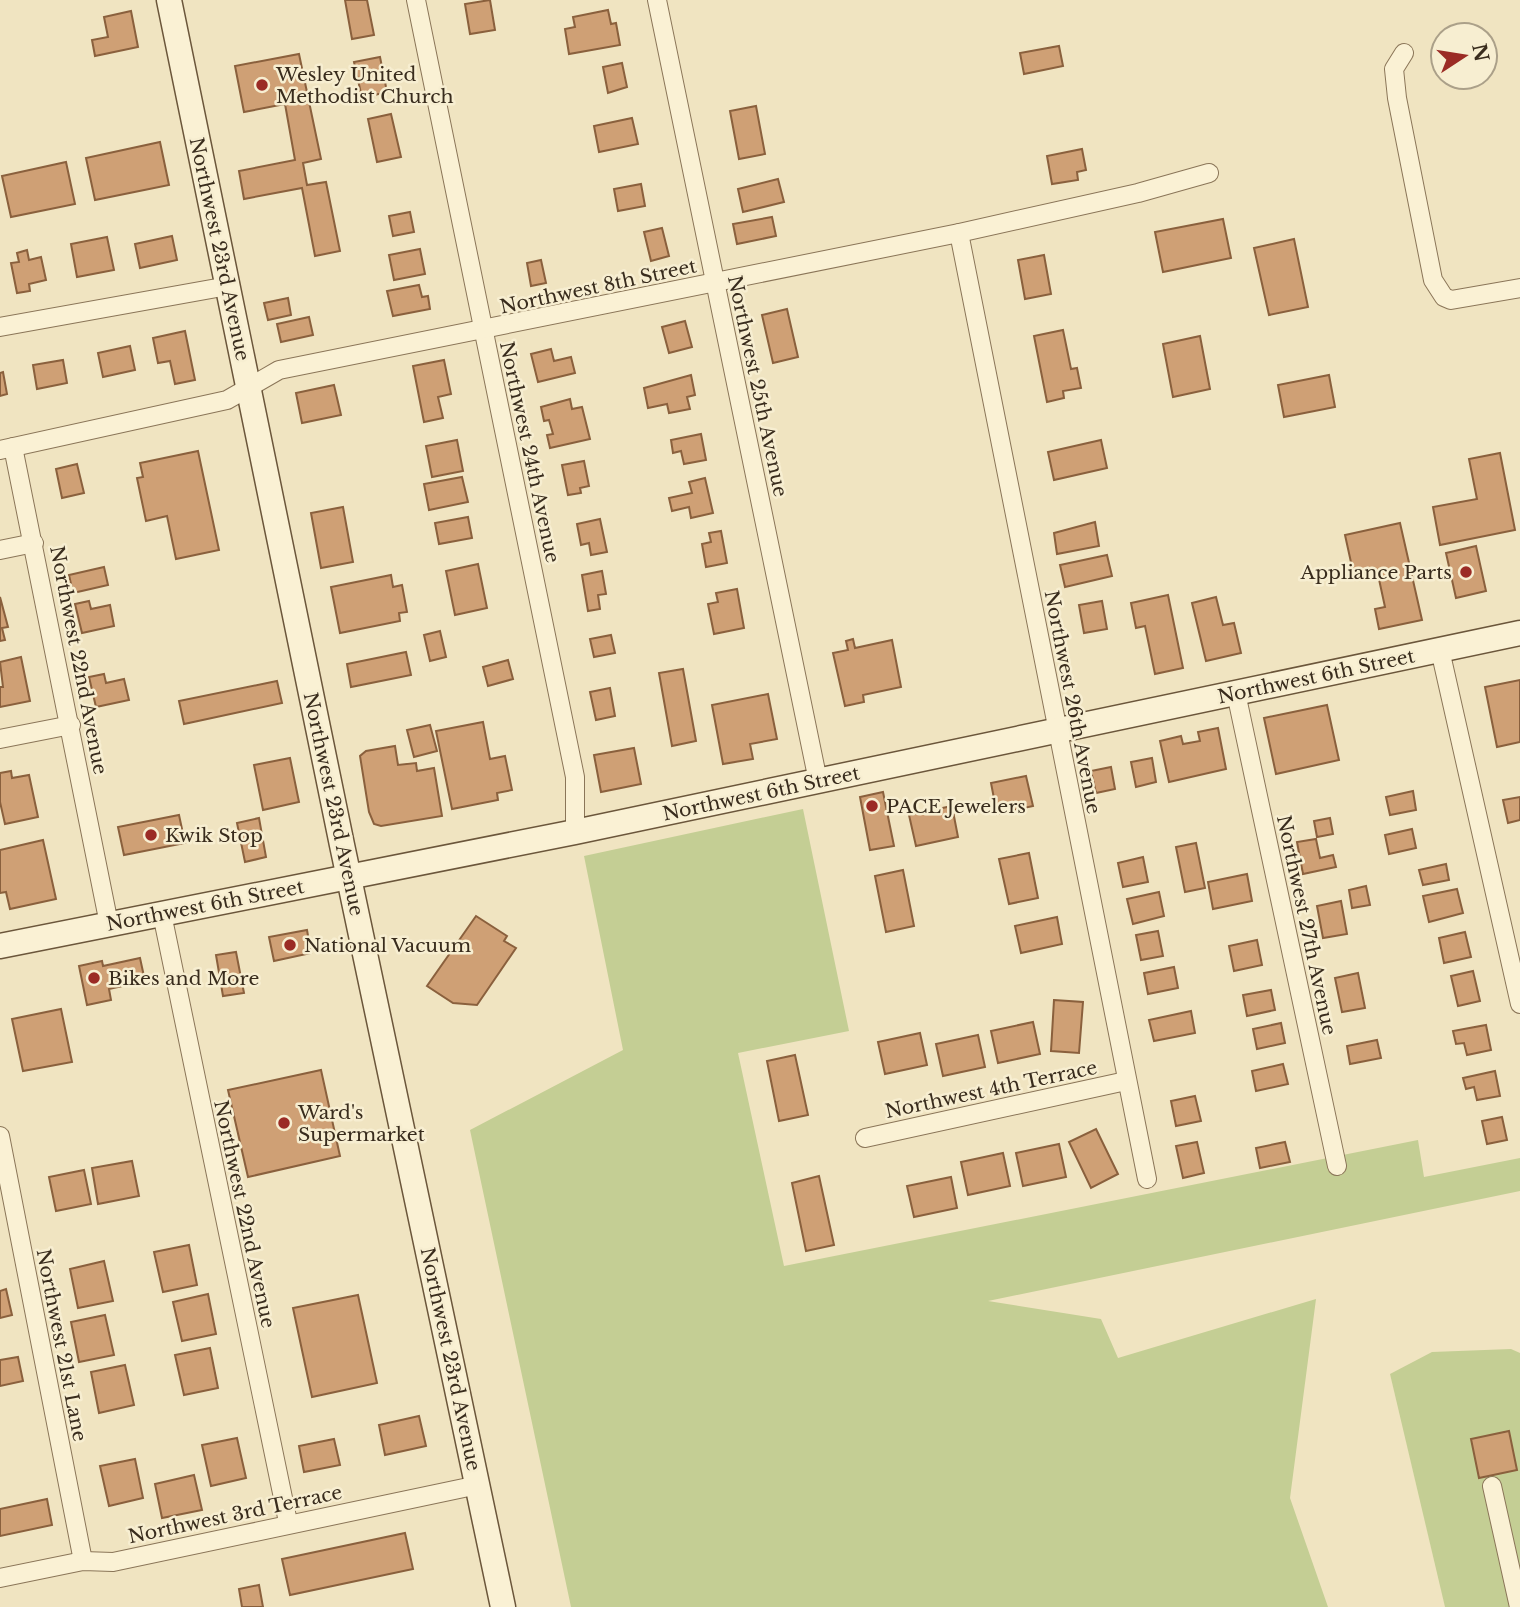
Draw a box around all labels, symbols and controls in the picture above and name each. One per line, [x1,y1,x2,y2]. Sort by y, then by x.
north arrow [1429,21,1499,91]
text: N [1467,41,1493,64]
place label: Wesley United Methodist Church [275,63,454,108]
marker: Wesley United Methodist Church [254,77,270,93]
street label: Northwest 23rd Avenue [185,135,254,363]
street label: Northwest 8th Street [498,254,699,319]
street label: Northwest 25th Avenue [723,273,792,499]
street label: Northwest 24th Avenue [495,339,564,565]
street label: Northwest 22nd Avenue [45,544,112,776]
place label: Appliance Parts [1300,561,1452,584]
marker: Appliance Parts [1458,564,1474,580]
street label: Northwest 26th Avenue [1040,588,1105,816]
street label: Northwest 6th Street [1215,644,1418,709]
street label: Northwest 23rd Avenue [299,690,368,918]
street label: Northwest 6th Street [660,761,863,826]
place label: PACE Jewelers [886,795,1026,818]
marker: PACE Jewelers [864,798,880,814]
street label: Northwest 27th Avenue [1272,813,1341,1037]
place label: Kwik Stop [165,824,263,847]
marker: Kwik Stop [143,827,159,843]
street label: Northwest 6th Street [104,875,307,936]
place label: National Vacuum [304,934,471,957]
marker: National Vacuum [282,937,298,953]
place label: Bikes and More [108,967,259,990]
marker: Bikes and More [86,970,102,986]
street label: Northwest 4th Terrace [883,1056,1099,1123]
street label: Northwest 22nd Avenue [209,1098,280,1330]
place label: Ward's Supermarket [297,1101,426,1146]
marker: Ward's Supermarket [276,1115,292,1131]
street label: Northwest 23rd Avenue [416,1245,485,1473]
street label: Northwest 21st Lane [32,1247,91,1443]
street label: Northwest 3rd Terrace [126,1481,344,1548]

